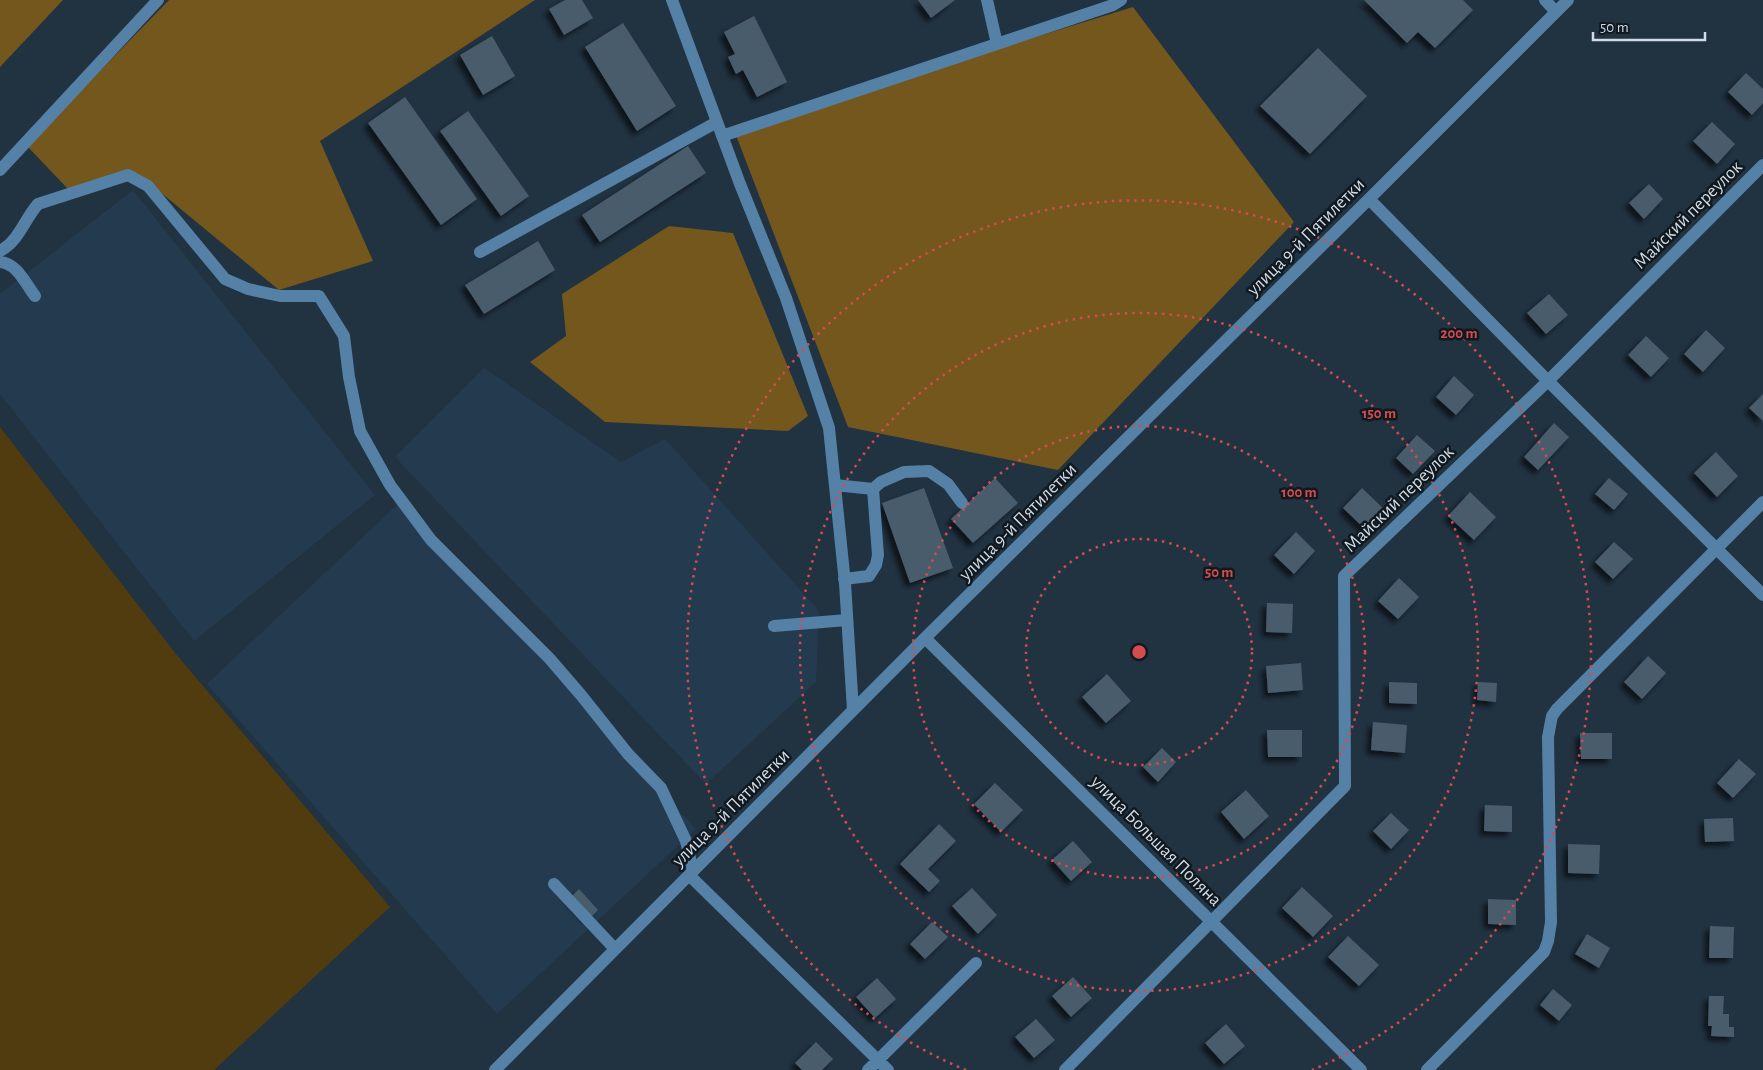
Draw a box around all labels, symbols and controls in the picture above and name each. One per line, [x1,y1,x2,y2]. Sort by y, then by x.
scale bar [1593,10,1706,42]
text: 50 m [1600,20,1629,35]
street label: Майский переулок [1630,157,1746,273]
street label: улица 9-й Пятилетки [1243,175,1368,300]
text: 200 m [1440,326,1478,341]
text: 150 m [1362,406,1396,421]
street label: Майский переулок [1340,442,1458,556]
street label: улица 9-й Пятилетки [955,460,1080,585]
text: 100 m [1281,485,1317,500]
text: 50 m [1205,565,1233,580]
centre of rings [1130,643,1148,661]
street label: улица 9-й Пятилетки [668,746,793,871]
street label: улица Большая Поляна [1086,771,1225,910]

